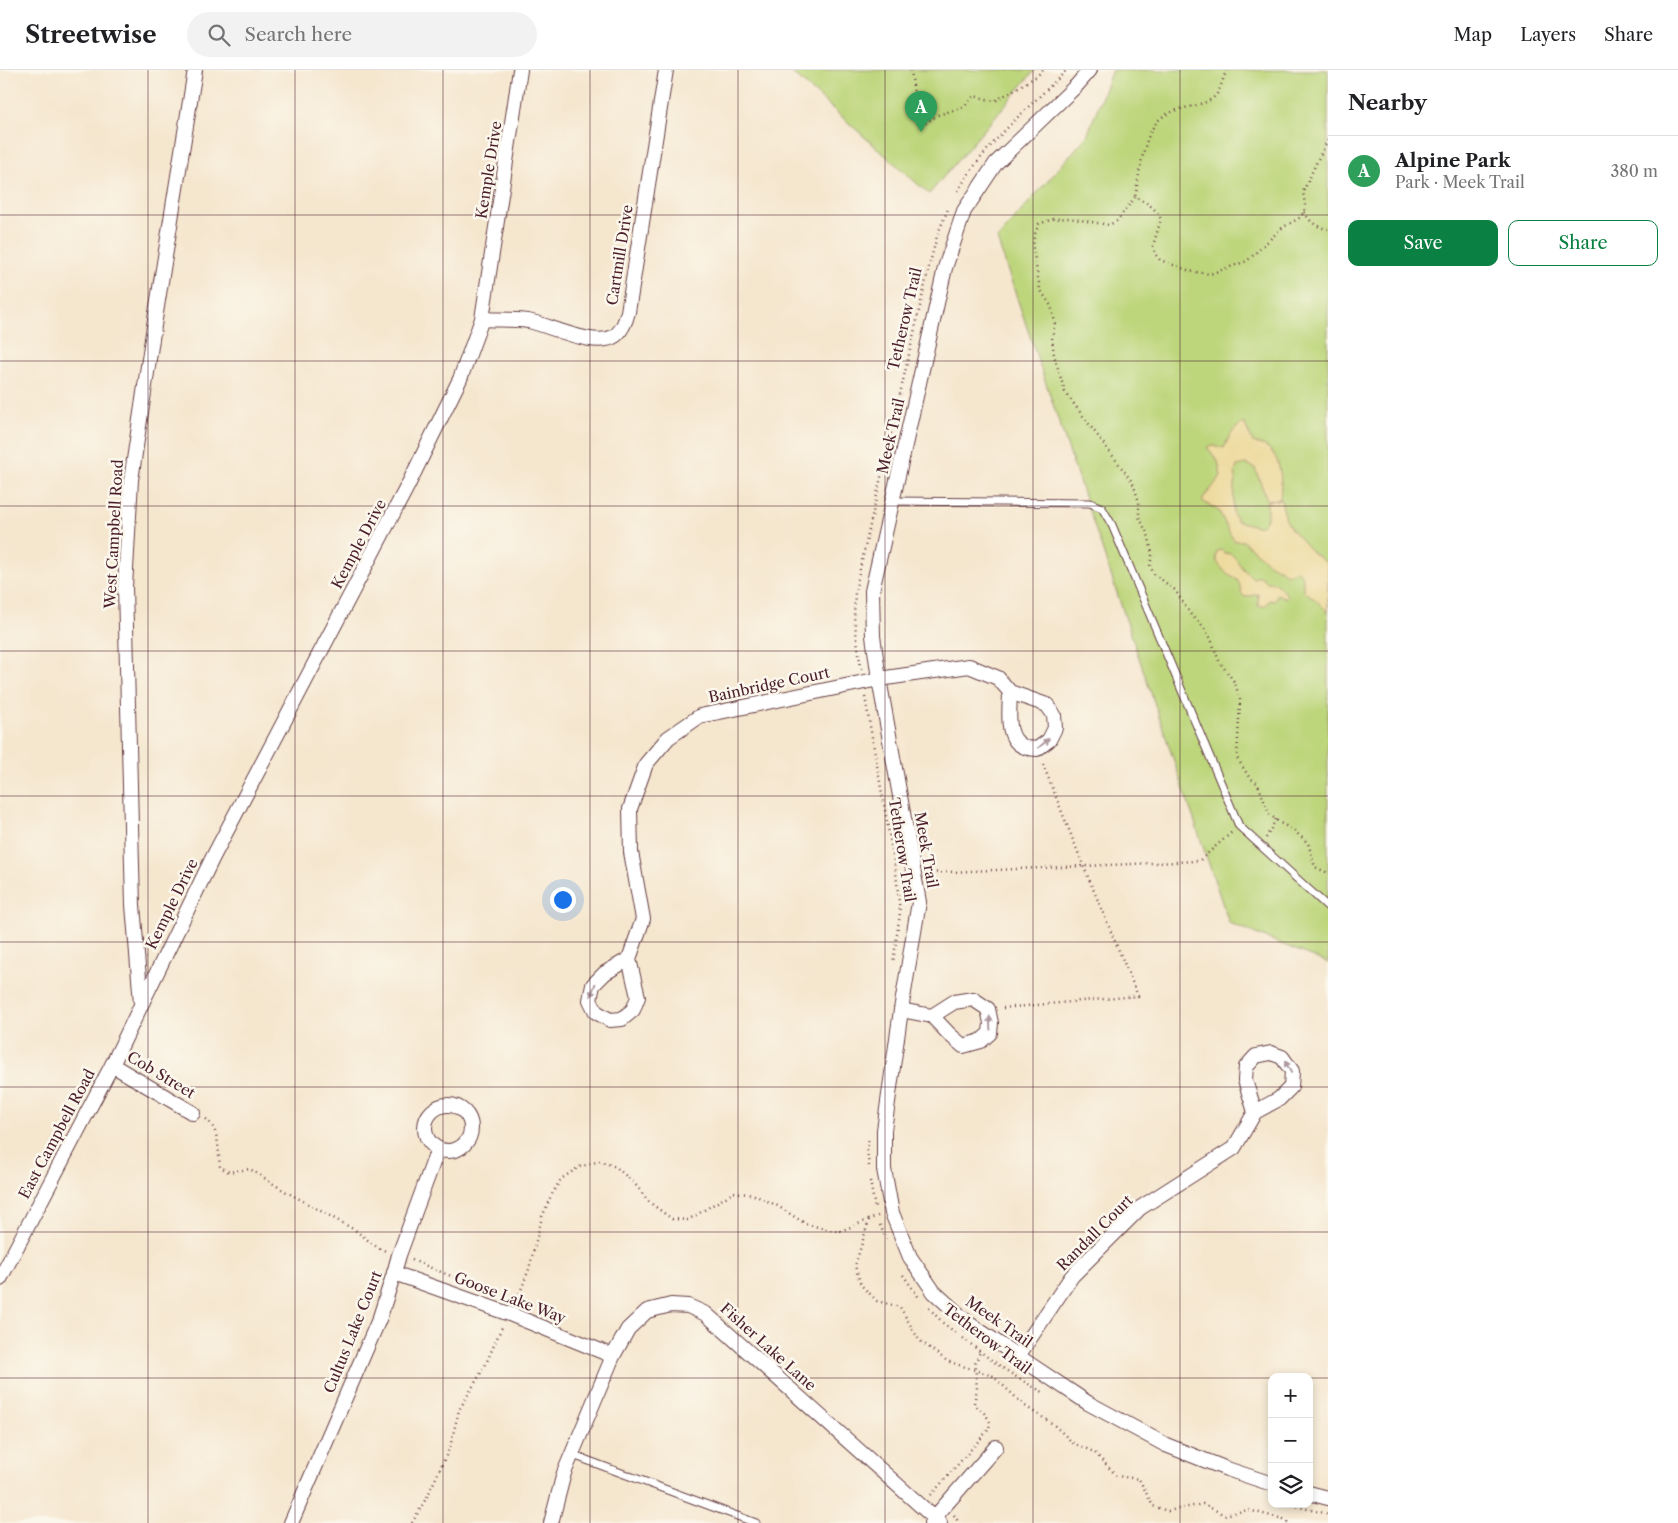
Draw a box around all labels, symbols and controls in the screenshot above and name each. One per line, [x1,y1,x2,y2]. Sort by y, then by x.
search box [187,12,537,57]
text: Streetwise [25,20,157,49]
icon: search [205,21,233,49]
text: Search here [245,23,352,46]
text: Map [1454,24,1492,46]
text: Layers [1520,24,1576,46]
text: Share [1604,24,1653,46]
text: Nearby [1348,90,1427,115]
pin: A [905,91,937,132]
street label: Kemple Drive [471,120,506,220]
text: Alpine Park [1395,149,1510,172]
text: A [1358,161,1370,181]
text: 380 m [1610,161,1658,181]
text: Park · Meek Trail [1395,172,1525,192]
street label: Cartmill Drive [602,203,637,307]
button: Save [1348,220,1498,266]
button: Share [1508,220,1658,266]
street label: Tetherow Trail [883,265,926,372]
street label: Meek Trail [873,396,909,476]
street label: West Campbell Road [100,459,127,610]
street label: Kemple Drive [327,496,390,592]
street label: Bainbridge Court [707,662,832,707]
one-way arrow [1038,737,1051,748]
street label: Tetherow Trail [885,796,920,904]
street label: Meek Trail [910,810,943,890]
street label: Kemple Drive [141,855,202,952]
your location [550,887,576,913]
one-way arrow [589,983,597,998]
one-way arrow [985,1014,993,1030]
street label: Cob Street [124,1047,199,1103]
one-way arrow [1284,1059,1292,1074]
street label: East Campbell Road [14,1066,99,1202]
street label: Randall Court [1053,1190,1137,1275]
street label: Cultus Lake Court [319,1267,386,1396]
street label: Goose Lake Way [452,1268,569,1328]
street label: Meek Trail [962,1292,1037,1352]
street label: Fisher Lake Lane [717,1299,820,1395]
street label: Tetherow Trail [940,1299,1035,1378]
map controls [1268,1373,1313,1508]
button: + [1268,1373,1313,1418]
button: − [1268,1418,1313,1463]
button: layers [1268,1463,1313,1508]

